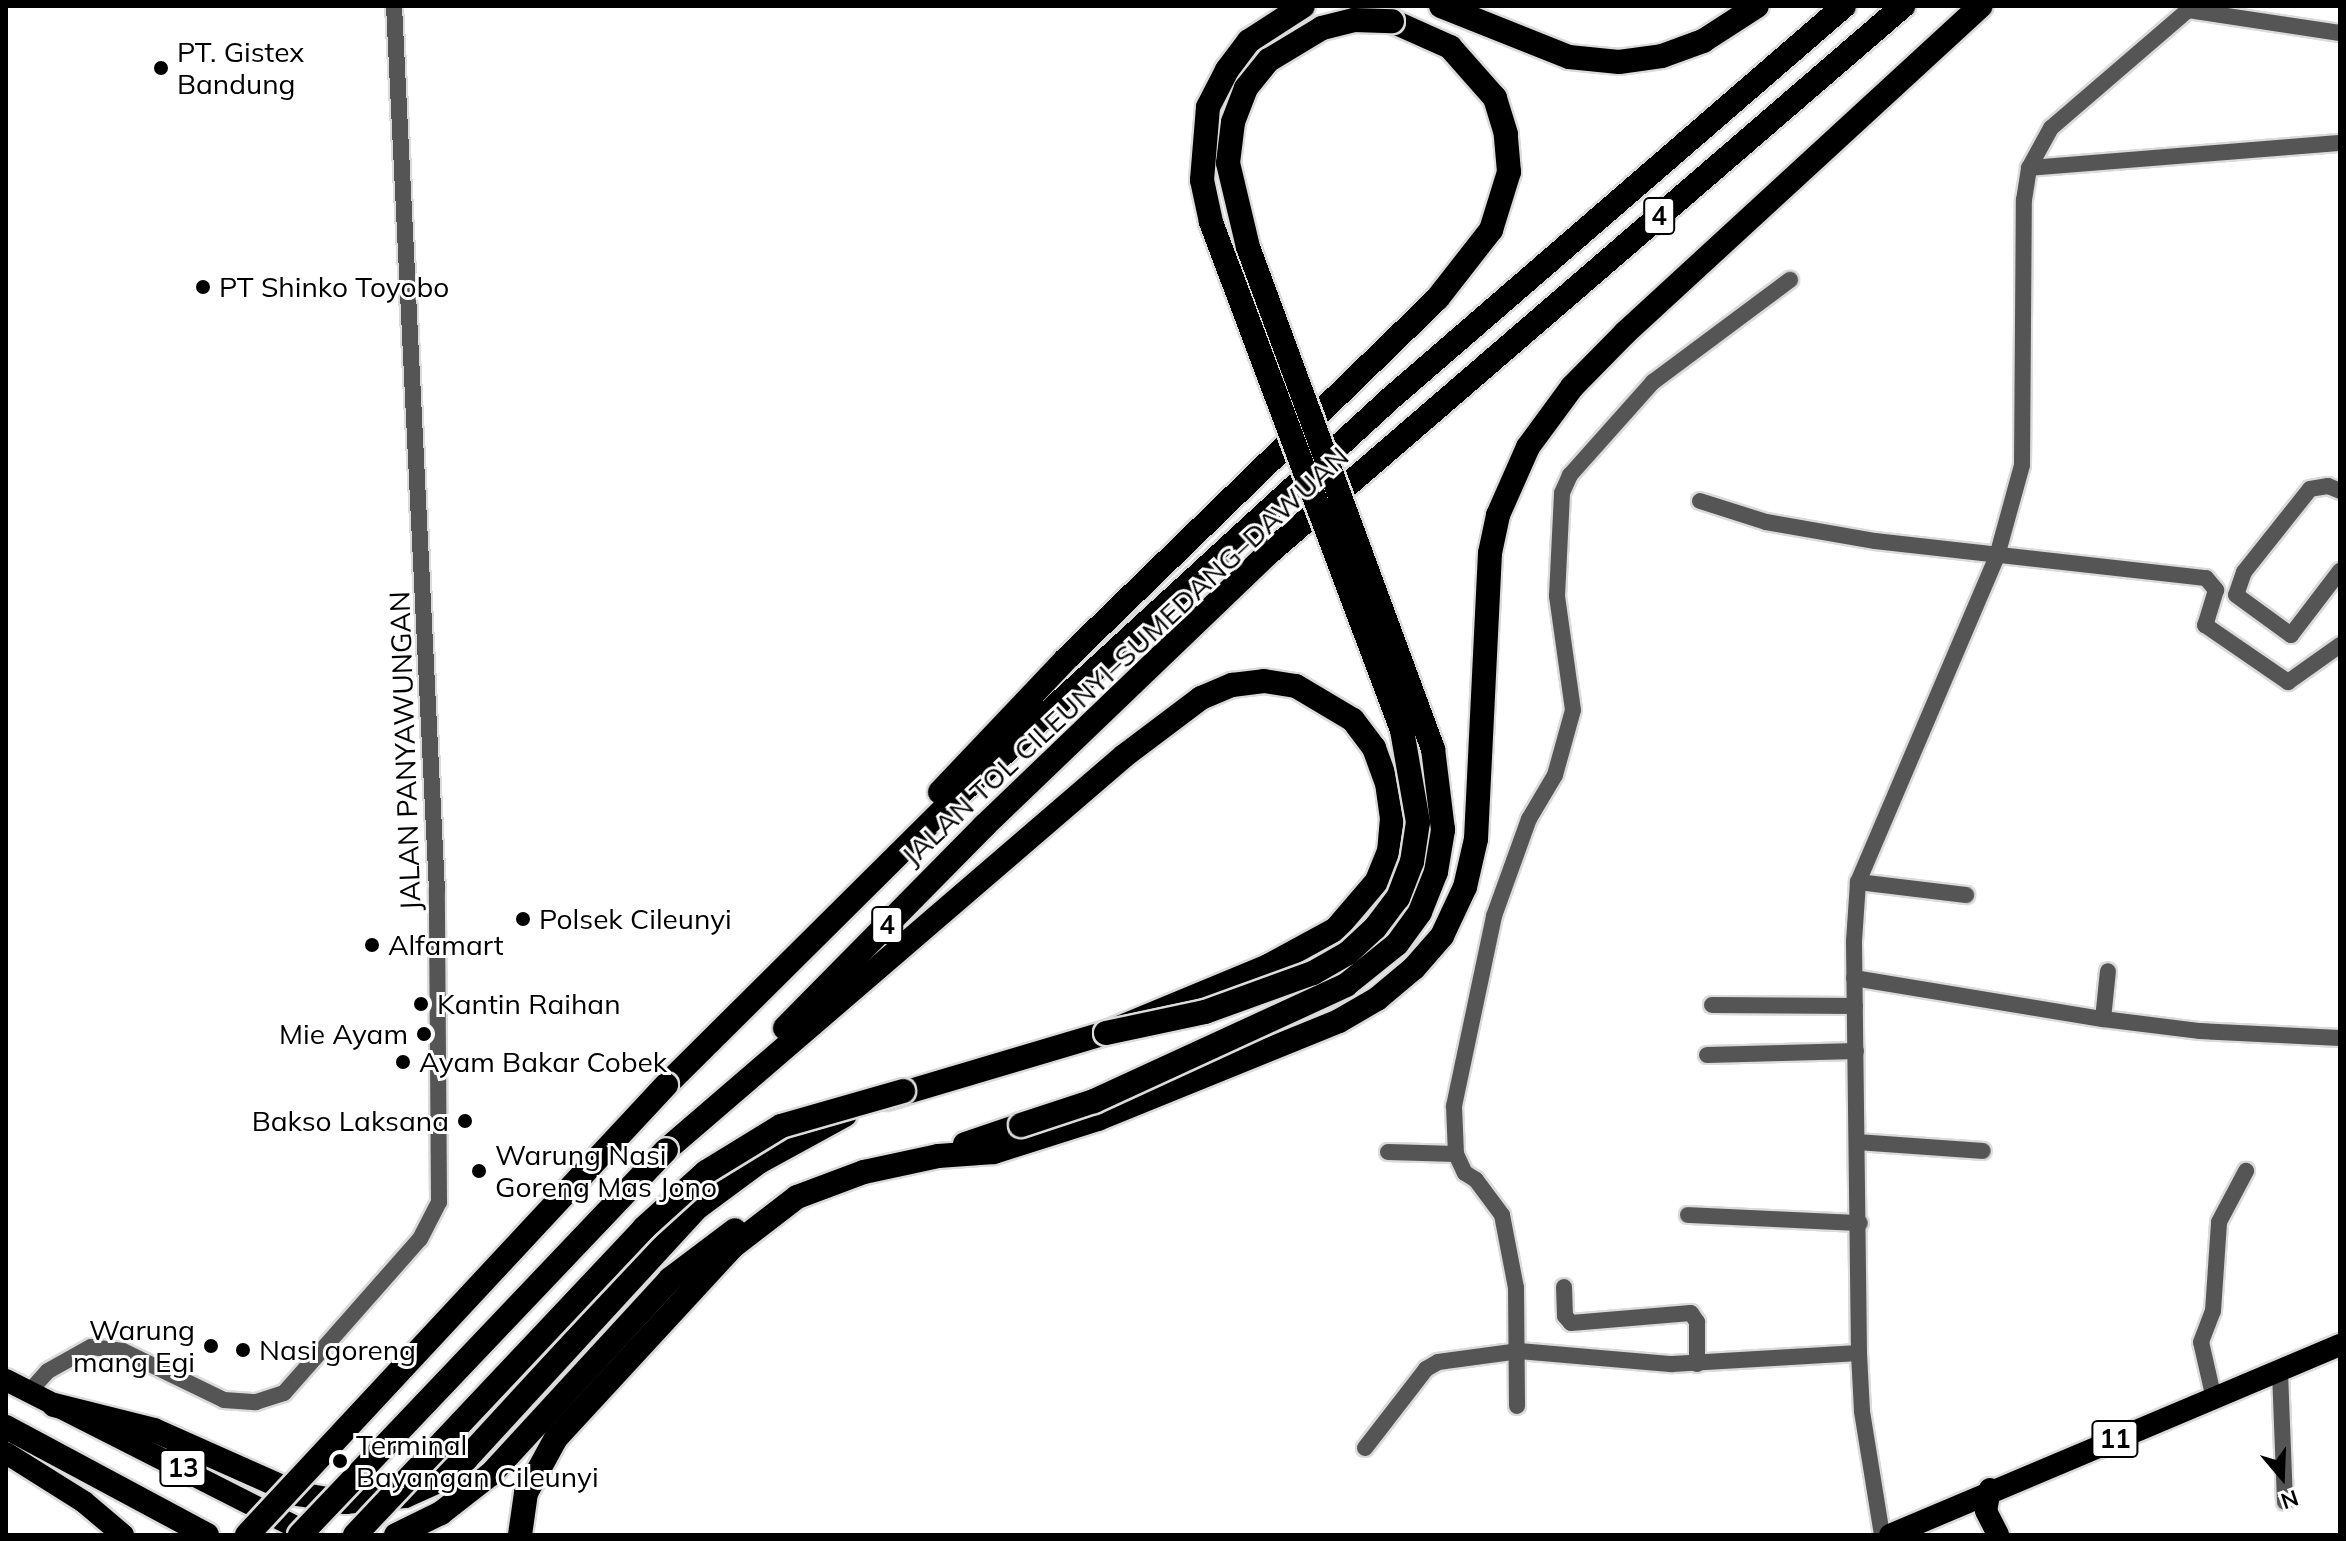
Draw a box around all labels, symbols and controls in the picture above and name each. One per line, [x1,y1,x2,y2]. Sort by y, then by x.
place label: PT. Gistex Bandung [177,35,304,101]
marker: PT. Gistex Bandung [152,59,170,77]
road number: 4 [1643,194,1675,238]
place label: PT Shinko Toyobo [219,270,449,304]
marker: PT Shinko Toyobo [194,278,212,296]
street label: JALAN TOL CILEUNYI–SUMEDANG–DAWUAN [895,440,1355,872]
street label: JALAN PANYAWUNGAN [383,591,427,911]
place label: Polsek Cileunyi [539,902,732,936]
road number: 4 [871,903,903,947]
marker: Polsek Cileunyi [514,910,532,928]
place label: Alfamart [388,928,503,962]
marker: Alfamart [363,936,381,954]
place label: Kantin Raihan [437,987,621,1021]
marker: Kantin Raihan [412,995,430,1013]
place label: Mie Ayam [279,1017,408,1051]
marker: Mie Ayam [415,1025,433,1043]
place label: Ayam Bakar Cobek [419,1045,667,1079]
marker: Ayam Bakar Cobek [394,1053,412,1071]
place label: Bakso Laksana [252,1104,449,1138]
marker: Bakso Laksana [456,1112,474,1130]
place label: Warung Nasi Goreng Mas Jono [495,1138,717,1204]
marker: Warung Nasi Goreng Mas Jono [470,1162,488,1180]
place label: Warung mang Egi [73,1313,195,1379]
place label: Nasi goreng [259,1333,416,1367]
marker: Warung mang Egi [202,1337,220,1355]
marker: Nasi goreng [234,1341,252,1359]
road number: 11 [2091,1417,2139,1461]
place label: Terminal Bayangan Cileunyi [356,1428,599,1494]
north arrow [2242,1437,2322,1517]
road number: 13 [159,1446,207,1490]
marker: Terminal Bayangan Cileunyi [331,1452,349,1470]
text: N [2277,1484,2302,1516]

